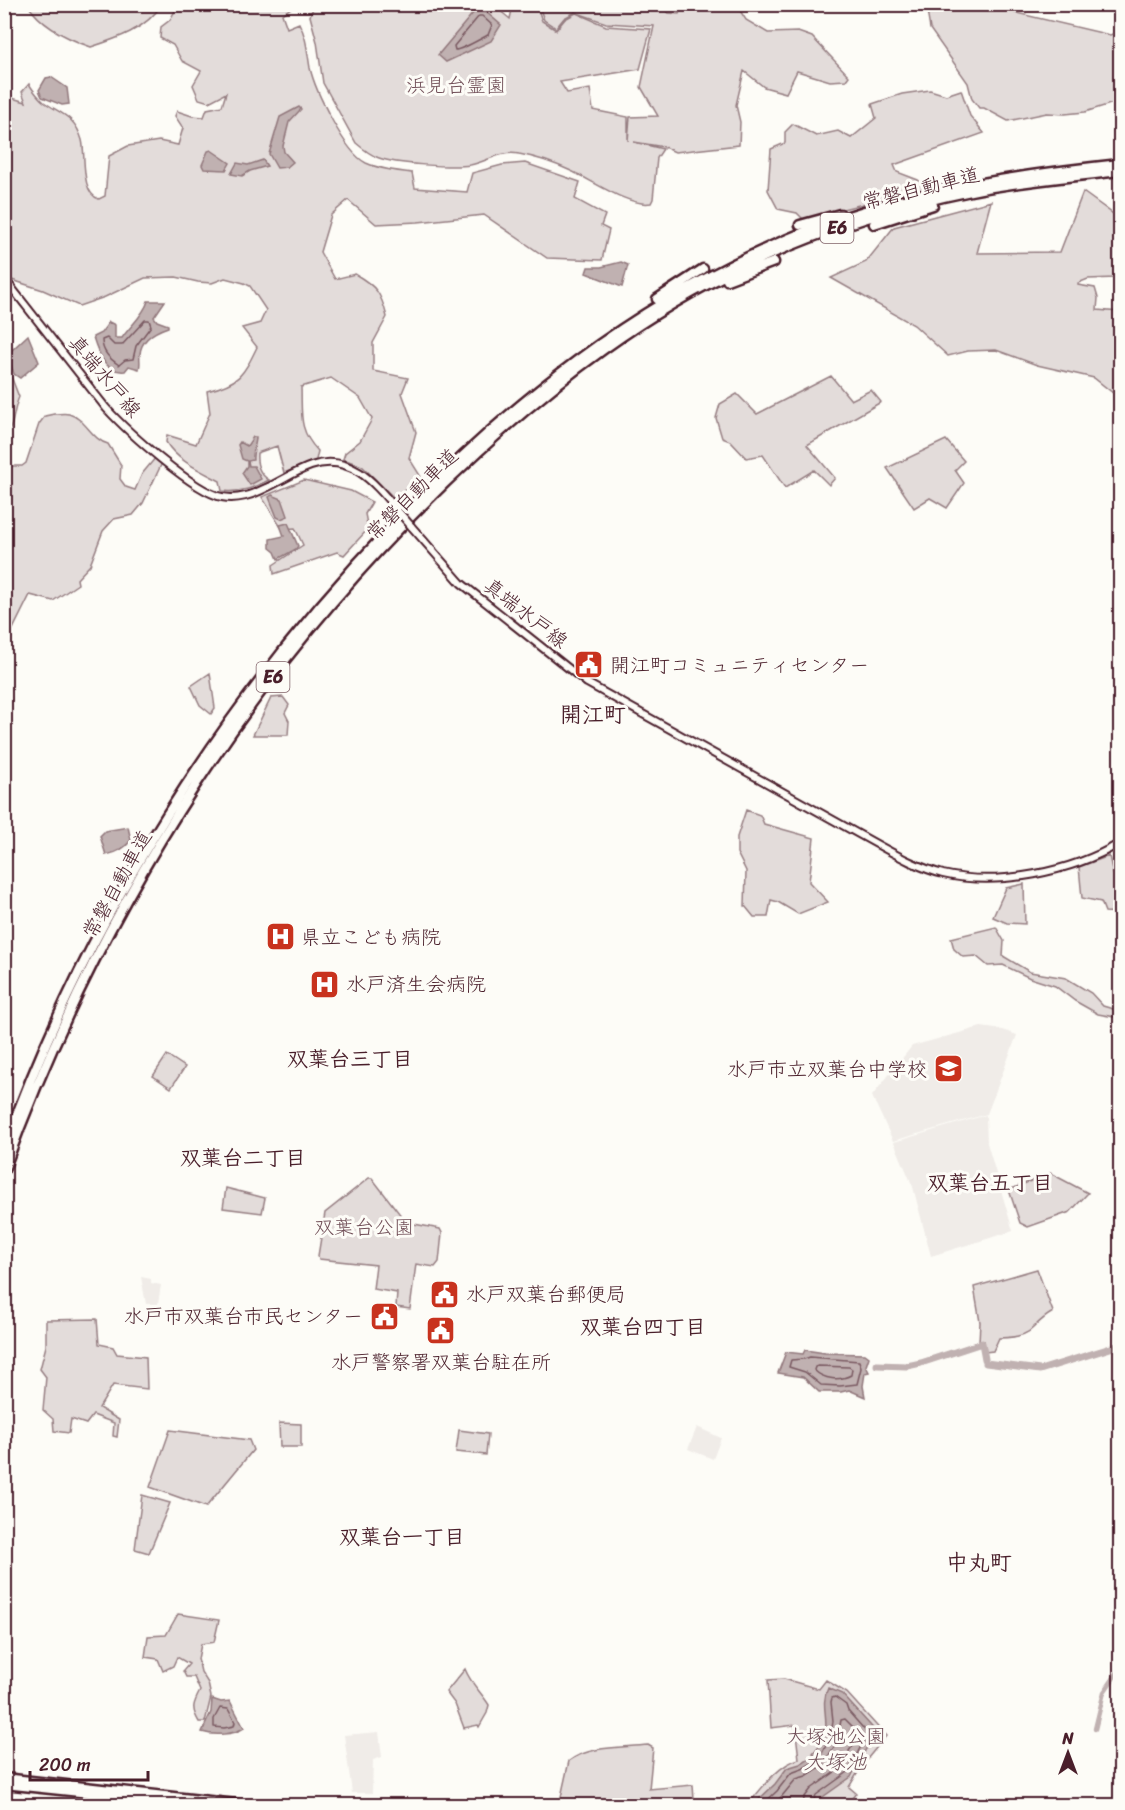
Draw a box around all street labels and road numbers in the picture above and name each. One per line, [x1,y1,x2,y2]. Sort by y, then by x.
street label: 常磐自動車道 [859,157,984,220]
road number: E6 [820,213,854,243]
street label: 真端水戸線 [59,327,150,426]
street label: 常磐自動車道 [358,440,467,549]
street label: 真端水戸線 [476,569,576,658]
road number: E6 [256,662,290,692]
street label: 常磐自動車道 [73,823,162,945]

